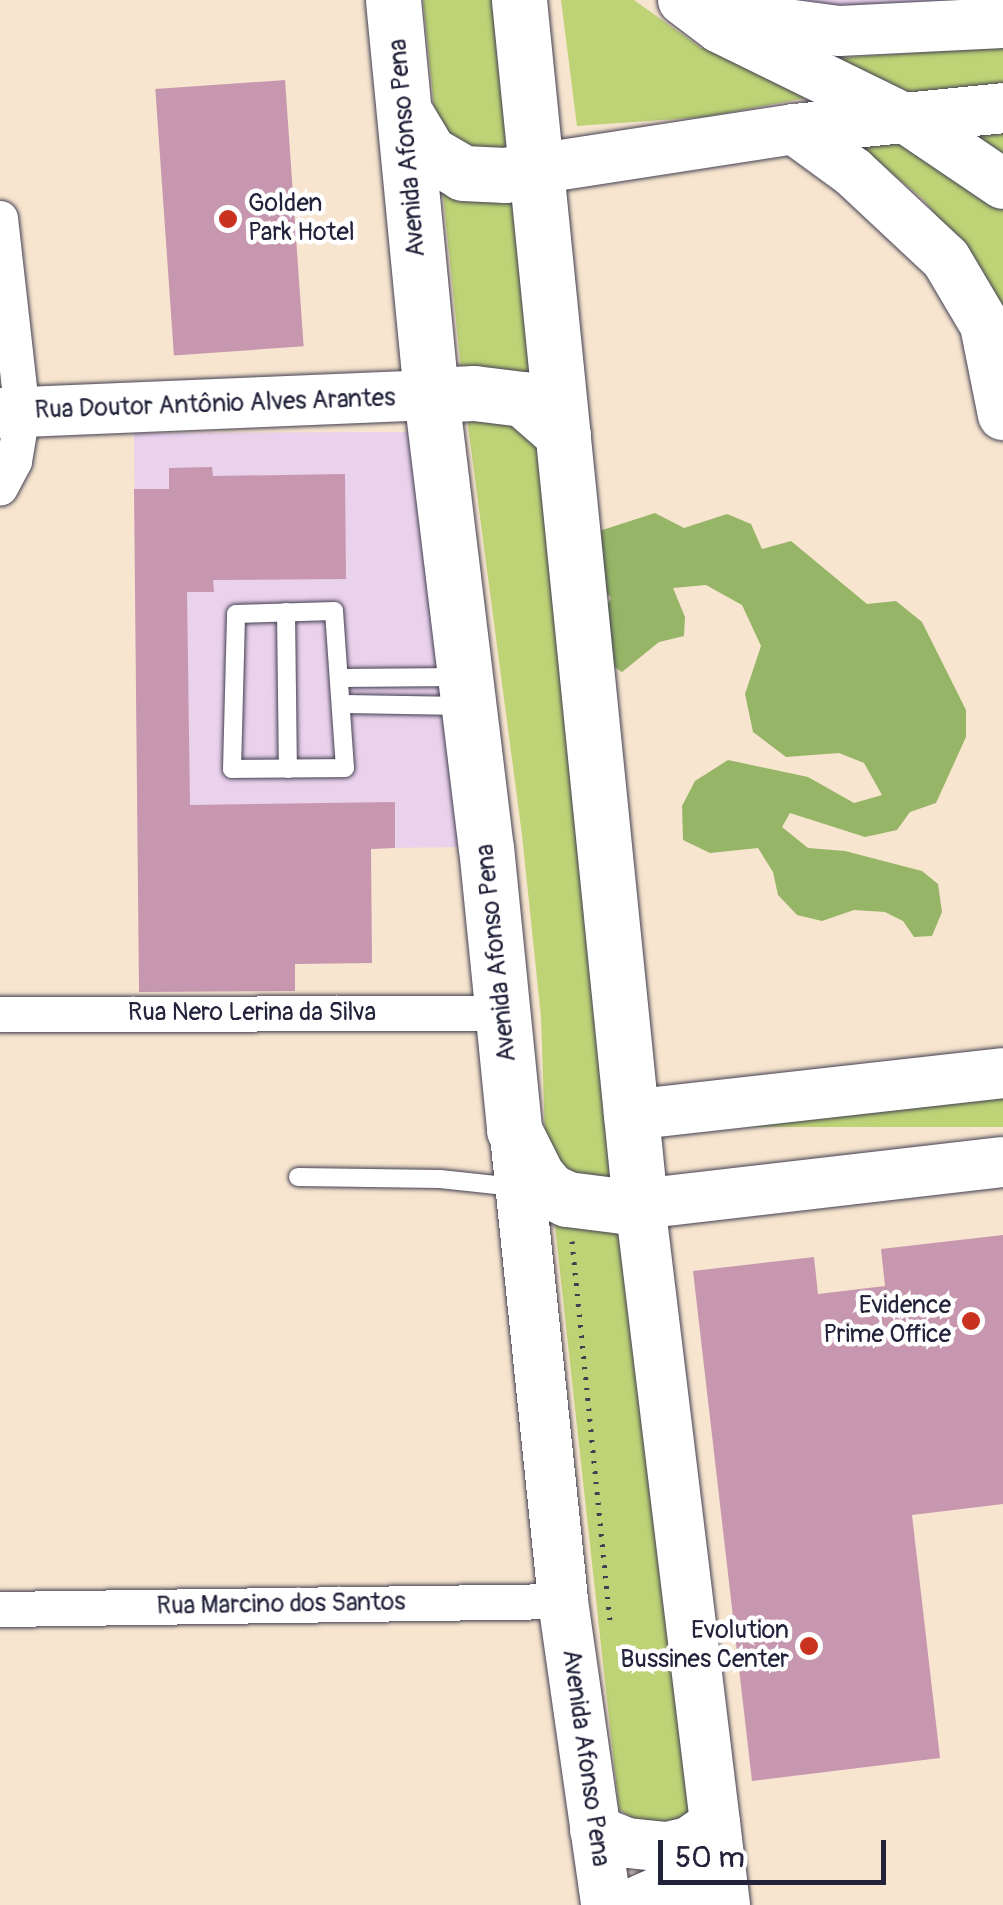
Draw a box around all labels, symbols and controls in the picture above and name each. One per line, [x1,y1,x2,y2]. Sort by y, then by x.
street label: Avenida Afonso Pena [384,38,432,258]
place label: Golden Park Hotel [248,190,355,249]
marker: Golden Park Hotel [217,208,239,230]
street label: Rua Doutor Antônio Alves Arantes [34,384,396,426]
street label: Avenida Afonso Pena [471,843,523,1063]
street label: Rua Nero Lerina da Silva [128,998,376,1028]
place label: Evidence Prime Office [823,1292,951,1351]
marker: Evidence Prime Office [960,1310,982,1332]
street label: Rua Marcino dos Santos [156,1588,406,1622]
place label: Evolution Bussines Center [620,1617,789,1676]
marker: Evolution Bussines Center [798,1635,820,1657]
street label: Avenida Afonso Pena [555,1648,615,1868]
scale bar [663,1820,890,1882]
text: 50 m [675,1839,745,1876]

